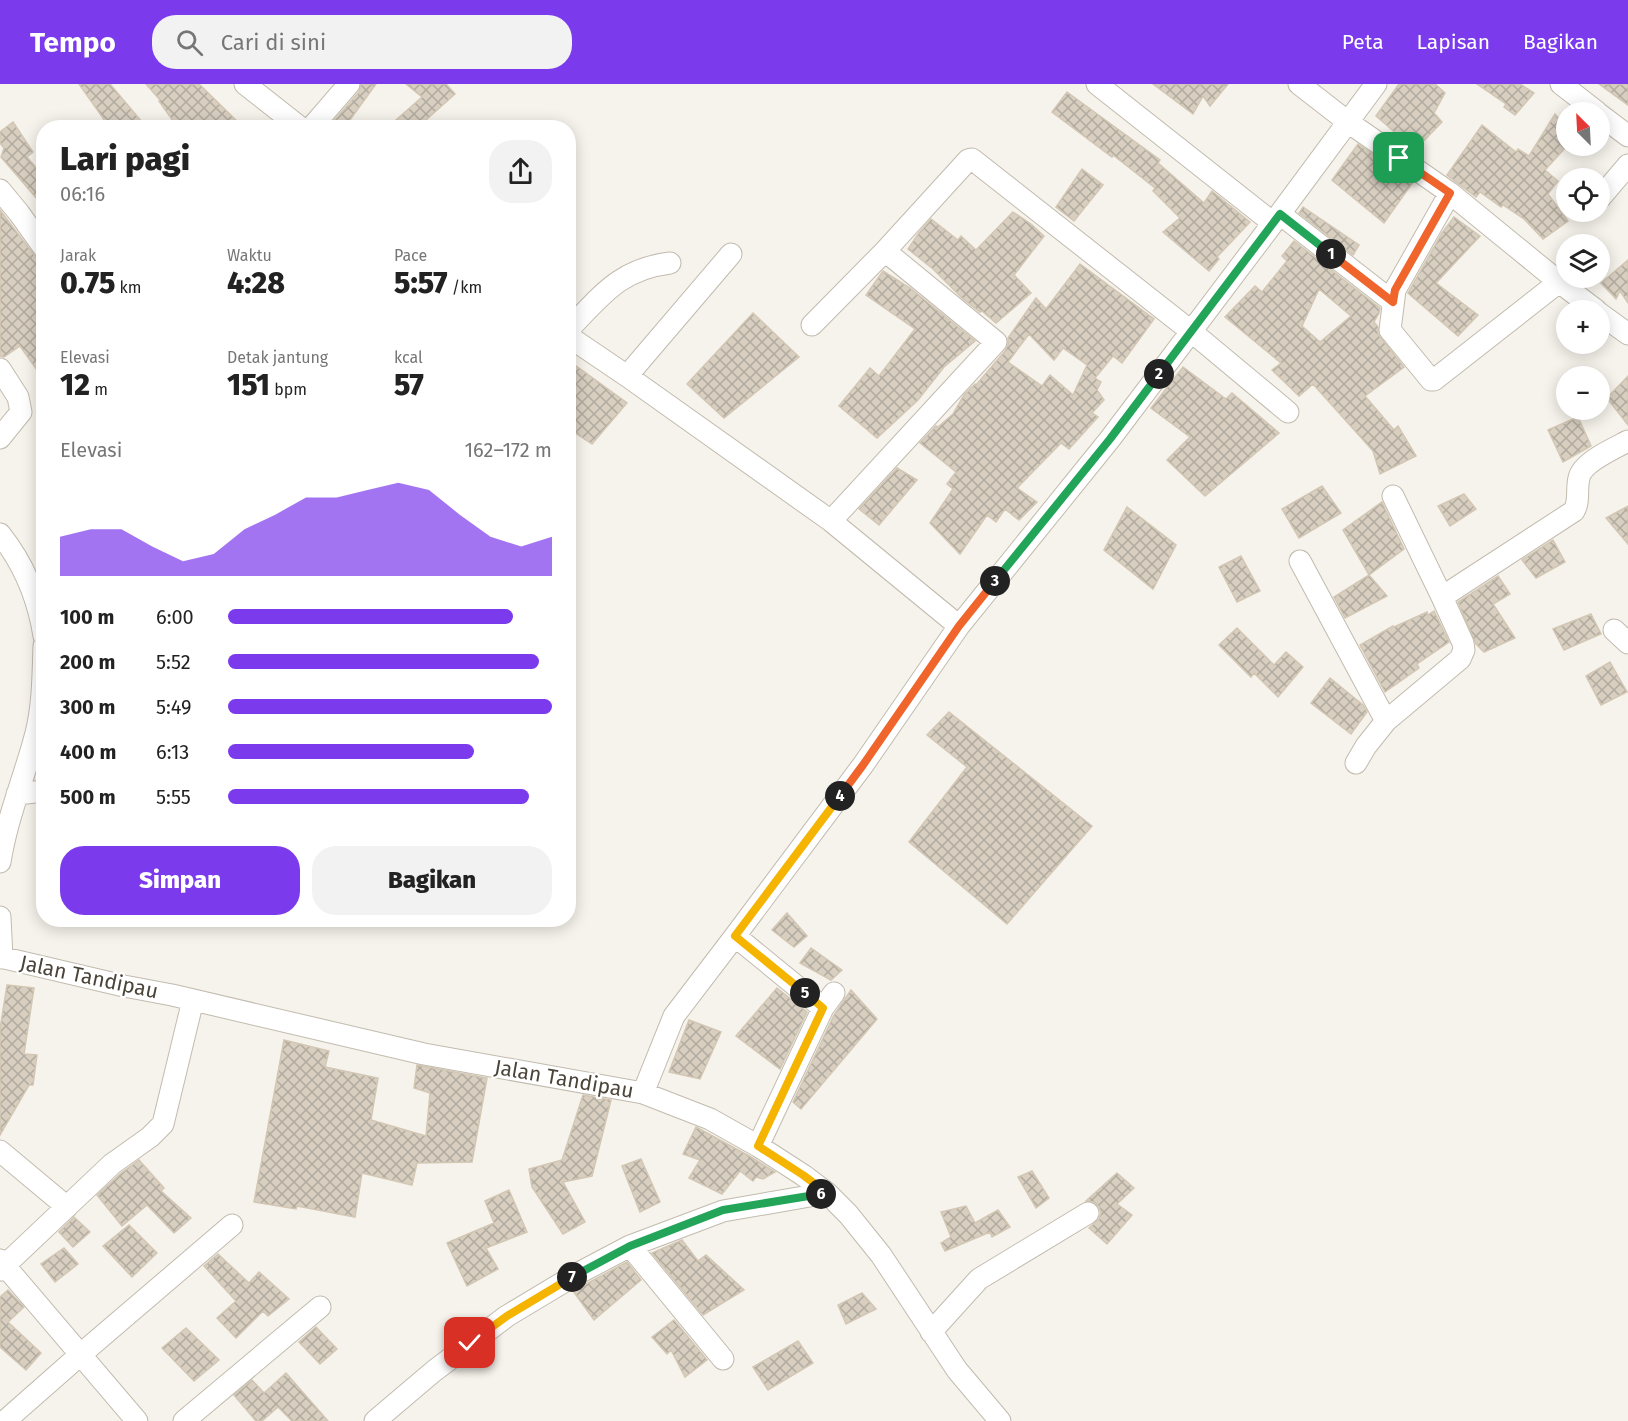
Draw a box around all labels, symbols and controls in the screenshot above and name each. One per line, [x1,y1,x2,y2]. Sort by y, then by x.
search box [152,15,572,69]
text: Tempo [30,26,116,59]
icon: search [173,26,206,59]
text: Cari di sini [221,29,326,56]
text: Peta [1342,29,1384,55]
text: Lapisan [1417,29,1490,55]
text: Bagikan [1523,29,1598,55]
north arrow [1556,102,1610,156]
map controls [1556,102,1610,420]
pin [1373,132,1424,183]
text: Lari pagi [60,139,190,179]
button: share [489,140,552,203]
icon: arrive [1382,141,1415,174]
button: locate [1556,168,1610,222]
text: 06:16 [60,182,105,206]
button: layers [1556,234,1610,288]
pin: 1 [1316,239,1346,269]
text: 1 [1327,244,1335,263]
text: Jarak [60,246,96,265]
text: Waktu [227,246,272,265]
text: Pace [394,246,427,265]
text: 0.75 [60,265,115,301]
text: 4:28 [227,265,285,301]
text: 5:57 [394,265,448,301]
text: km [115,278,141,297]
text: /km [448,278,482,297]
button: + [1556,300,1610,354]
text: Elevasi [60,348,110,367]
text: Detak jantung [227,348,328,367]
text: kcal [394,348,423,367]
pin: 2 [1144,359,1174,389]
text: 2 [1155,364,1163,383]
button: − [1556,366,1610,420]
text: 12 [60,367,90,403]
text: 151 [227,367,270,403]
text: 57 [394,367,424,403]
text: m [90,380,108,399]
text: bpm [270,380,307,399]
text: Elevasi [60,438,122,462]
text: 162–172 m [464,438,552,462]
pin: 3 [980,566,1010,596]
text: 3 [991,571,999,590]
text: 100 m [60,605,114,629]
text: 6:00 [156,605,194,629]
text: 200 m [60,650,115,674]
text: 5:52 [156,650,191,674]
text: 300 m [60,695,115,719]
text: 5:49 [156,695,191,719]
text: 400 m [60,740,116,764]
text: 6:13 [156,740,189,764]
pin: 4 [825,781,855,811]
text: 500 m [60,785,116,809]
text: 5:55 [156,785,191,809]
text: 4 [835,786,845,805]
button: Simpan [60,846,300,915]
button: Bagikan [312,846,552,915]
street label: Jalan Tandipau [17,950,161,1004]
pin: 5 [790,978,820,1008]
text: 5 [801,983,809,1002]
street label: Jalan Tandipau [492,1054,636,1104]
pin: 6 [806,1179,836,1209]
text: 6 [816,1184,826,1203]
pin: 7 [557,1262,587,1292]
text: 7 [568,1267,576,1286]
pin [444,1317,495,1368]
icon: check [453,1326,486,1359]

